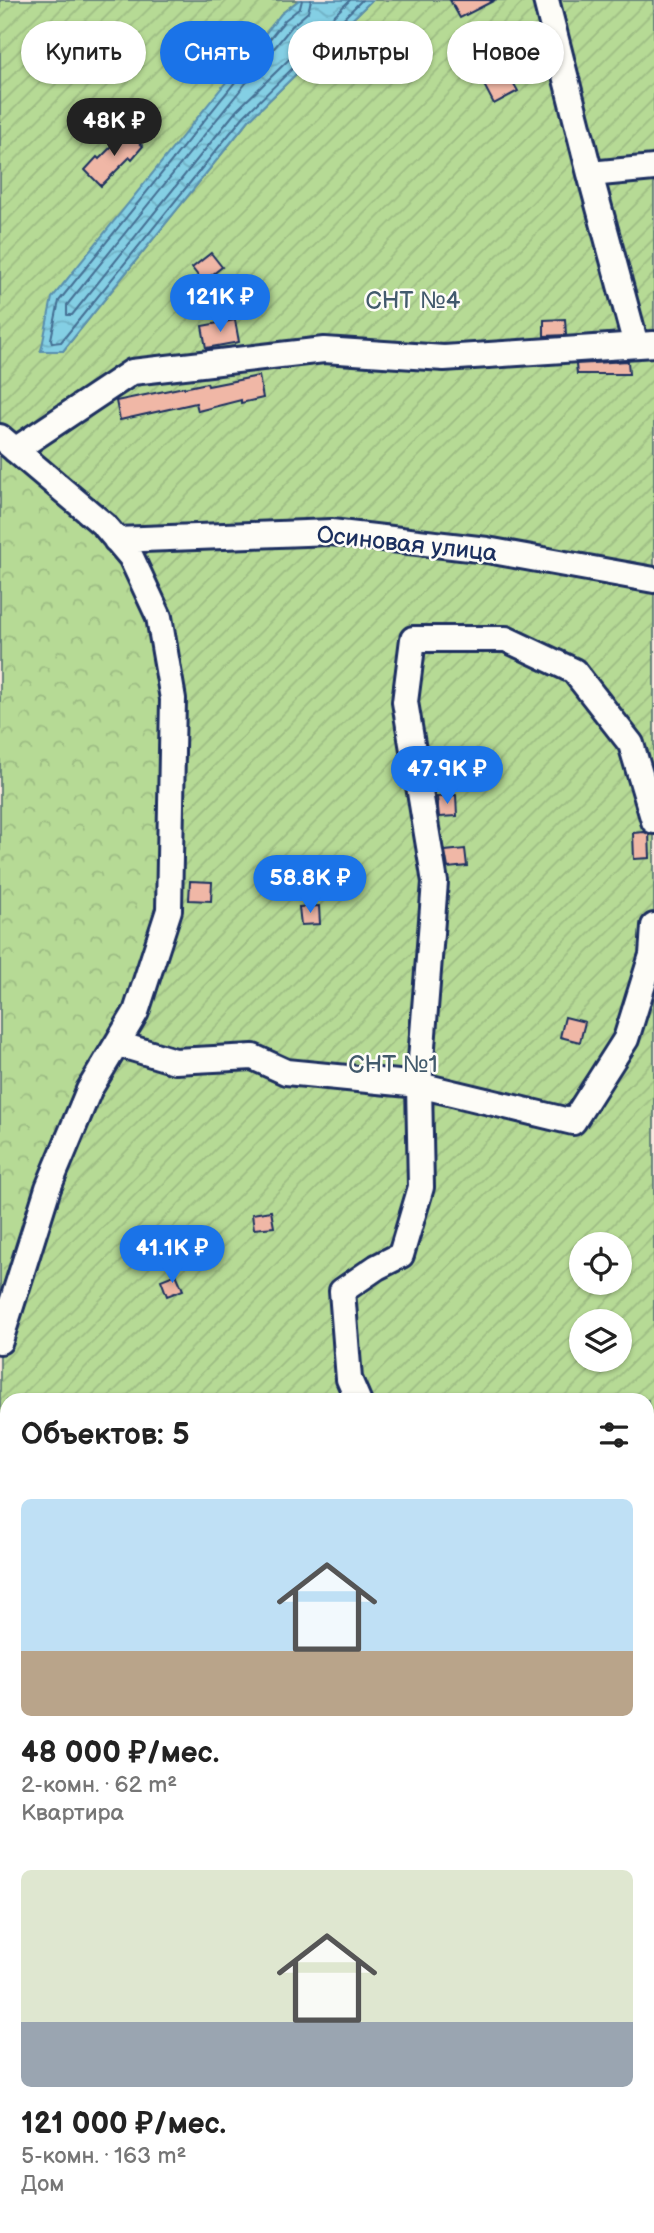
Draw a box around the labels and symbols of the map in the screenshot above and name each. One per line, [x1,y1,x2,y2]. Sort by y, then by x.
pin: 48K ₽ [65,99,163,158]
pin: 121K ₽ [163,274,277,334]
park label: СНТ №4 [366,286,461,315]
street label: Осиновая улица [315,520,499,568]
pin: 47.9K ₽ [382,746,512,806]
pin: 58.8K ₽ [245,856,375,915]
park label: СНТ №1 [348,1050,438,1079]
pin: 41.1K ₽ [107,1226,237,1285]

